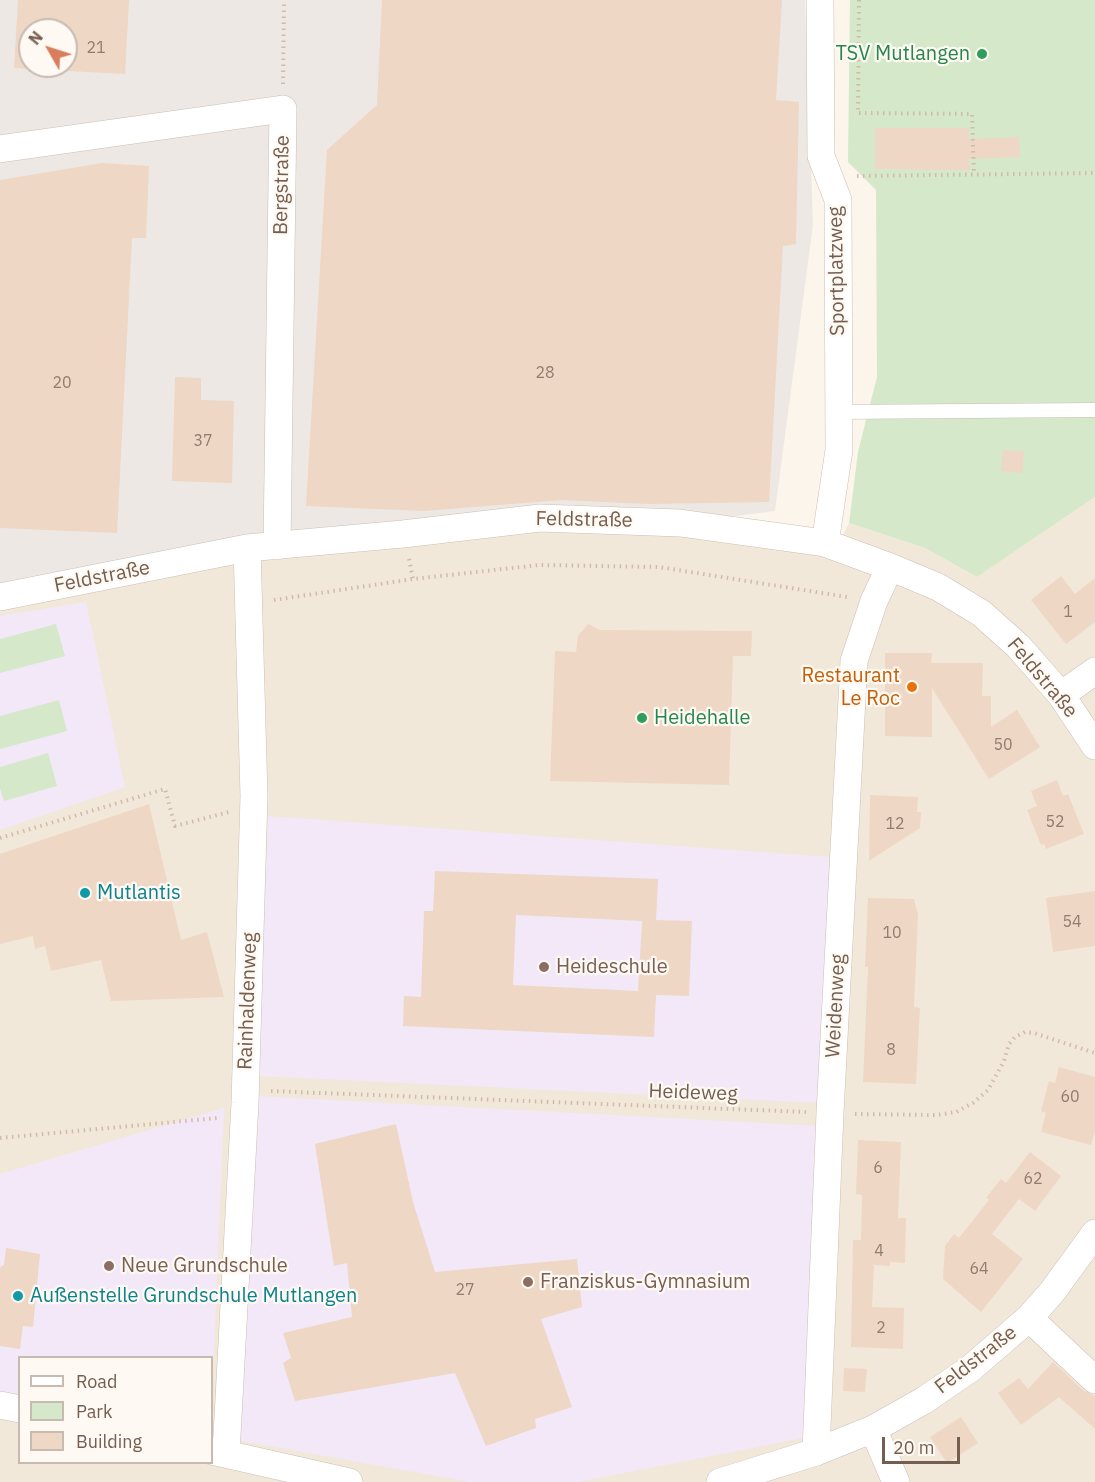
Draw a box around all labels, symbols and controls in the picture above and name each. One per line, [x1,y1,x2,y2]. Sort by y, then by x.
north arrow [18,18,78,78]
text: N [24,27,47,49]
house number: 21 [86,38,106,58]
place label: TSV Mutlangen [835,42,970,66]
marker: TSV Mutlangen [975,47,989,61]
street label: Bergstraße [269,135,295,235]
street label: Sportplatzweg [824,206,850,336]
house number: 28 [535,363,555,383]
house number: 20 [52,373,72,393]
house number: 37 [193,431,213,451]
street label: Feldstraße [535,507,633,533]
street label: Feldstraße [52,556,152,598]
house number: 1 [1063,602,1073,622]
street label: Feldstraße [1002,633,1082,723]
place label: Restaurant Le Roc [802,664,900,711]
marker: Restaurant Le Roc [905,680,919,694]
place label: Heidehalle [654,706,750,730]
marker: Heidehalle [635,711,649,725]
house number: 50 [993,735,1013,755]
house number: 52 [1045,812,1065,832]
house number: 12 [885,814,905,834]
place label: Mutlantis [97,881,181,905]
marker: Mutlantis [78,886,92,900]
house number: 54 [1062,912,1082,932]
house number: 10 [882,923,902,943]
street label: Rainhaldenweg [234,932,262,1070]
street label: Weidenweg [821,953,851,1059]
place label: Heideschule [556,955,668,979]
marker: Heideschule [537,960,551,974]
house number: 8 [886,1040,896,1060]
street label: Heideweg [648,1079,738,1107]
house number: 60 [1060,1087,1080,1107]
house number: 6 [873,1158,883,1178]
house number: 62 [1023,1169,1043,1189]
house number: 4 [874,1241,884,1261]
place label: Neue Grundschule [121,1254,288,1278]
marker: Neue Grundschule [102,1259,116,1273]
house number: 64 [969,1259,989,1279]
place label: Franziskus-Gymnasium [540,1270,751,1294]
marker: Franziskus-Gymnasium [521,1275,535,1289]
house number: 27 [455,1280,475,1300]
place label: Außenstelle Grundschule Mutlangen [30,1284,357,1308]
marker: Außenstelle Grundschule Mutlangen [11,1289,25,1303]
house number: 2 [876,1318,886,1338]
street label: Feldstraße [930,1321,1022,1399]
legend [18,1356,213,1464]
text: Road [76,1370,117,1393]
text: Park [76,1400,112,1423]
scale bar [885,1425,963,1463]
text: Building [76,1430,142,1453]
text: 20 m [893,1436,935,1459]

